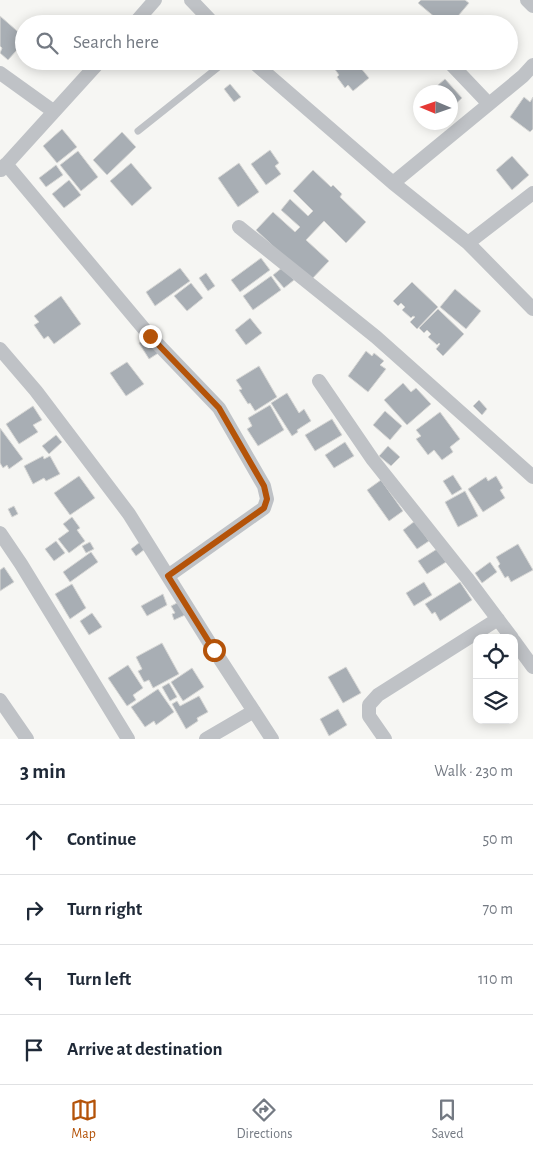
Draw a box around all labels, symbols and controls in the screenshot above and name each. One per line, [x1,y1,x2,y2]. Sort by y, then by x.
search box [15,15,518,70]
icon: search [33,29,61,57]
text: Search here [73,33,159,52]
north arrow [413,85,458,130]
route end [139,325,162,348]
map controls [473,634,518,724]
button: locate [473,634,518,679]
route start [203,639,226,662]
button: layers [473,679,518,724]
text: 3 min [20,761,66,782]
text: Walk · 230 m [434,763,513,779]
icon: ahead [20,826,48,854]
text: Continue [67,830,136,849]
text: 50 m [482,831,513,847]
icon: right [20,896,48,924]
text: Turn right [67,900,142,919]
text: 70 m [482,901,513,917]
icon: left [20,966,48,994]
text: Turn left [67,970,131,989]
text: 110 m [478,971,513,987]
icon: arrive [20,1036,48,1064]
text: Arrive at destination [67,1040,223,1059]
tab: Map [70,1096,98,1143]
tab: Directions [237,1096,292,1143]
tab: Saved [431,1096,463,1143]

